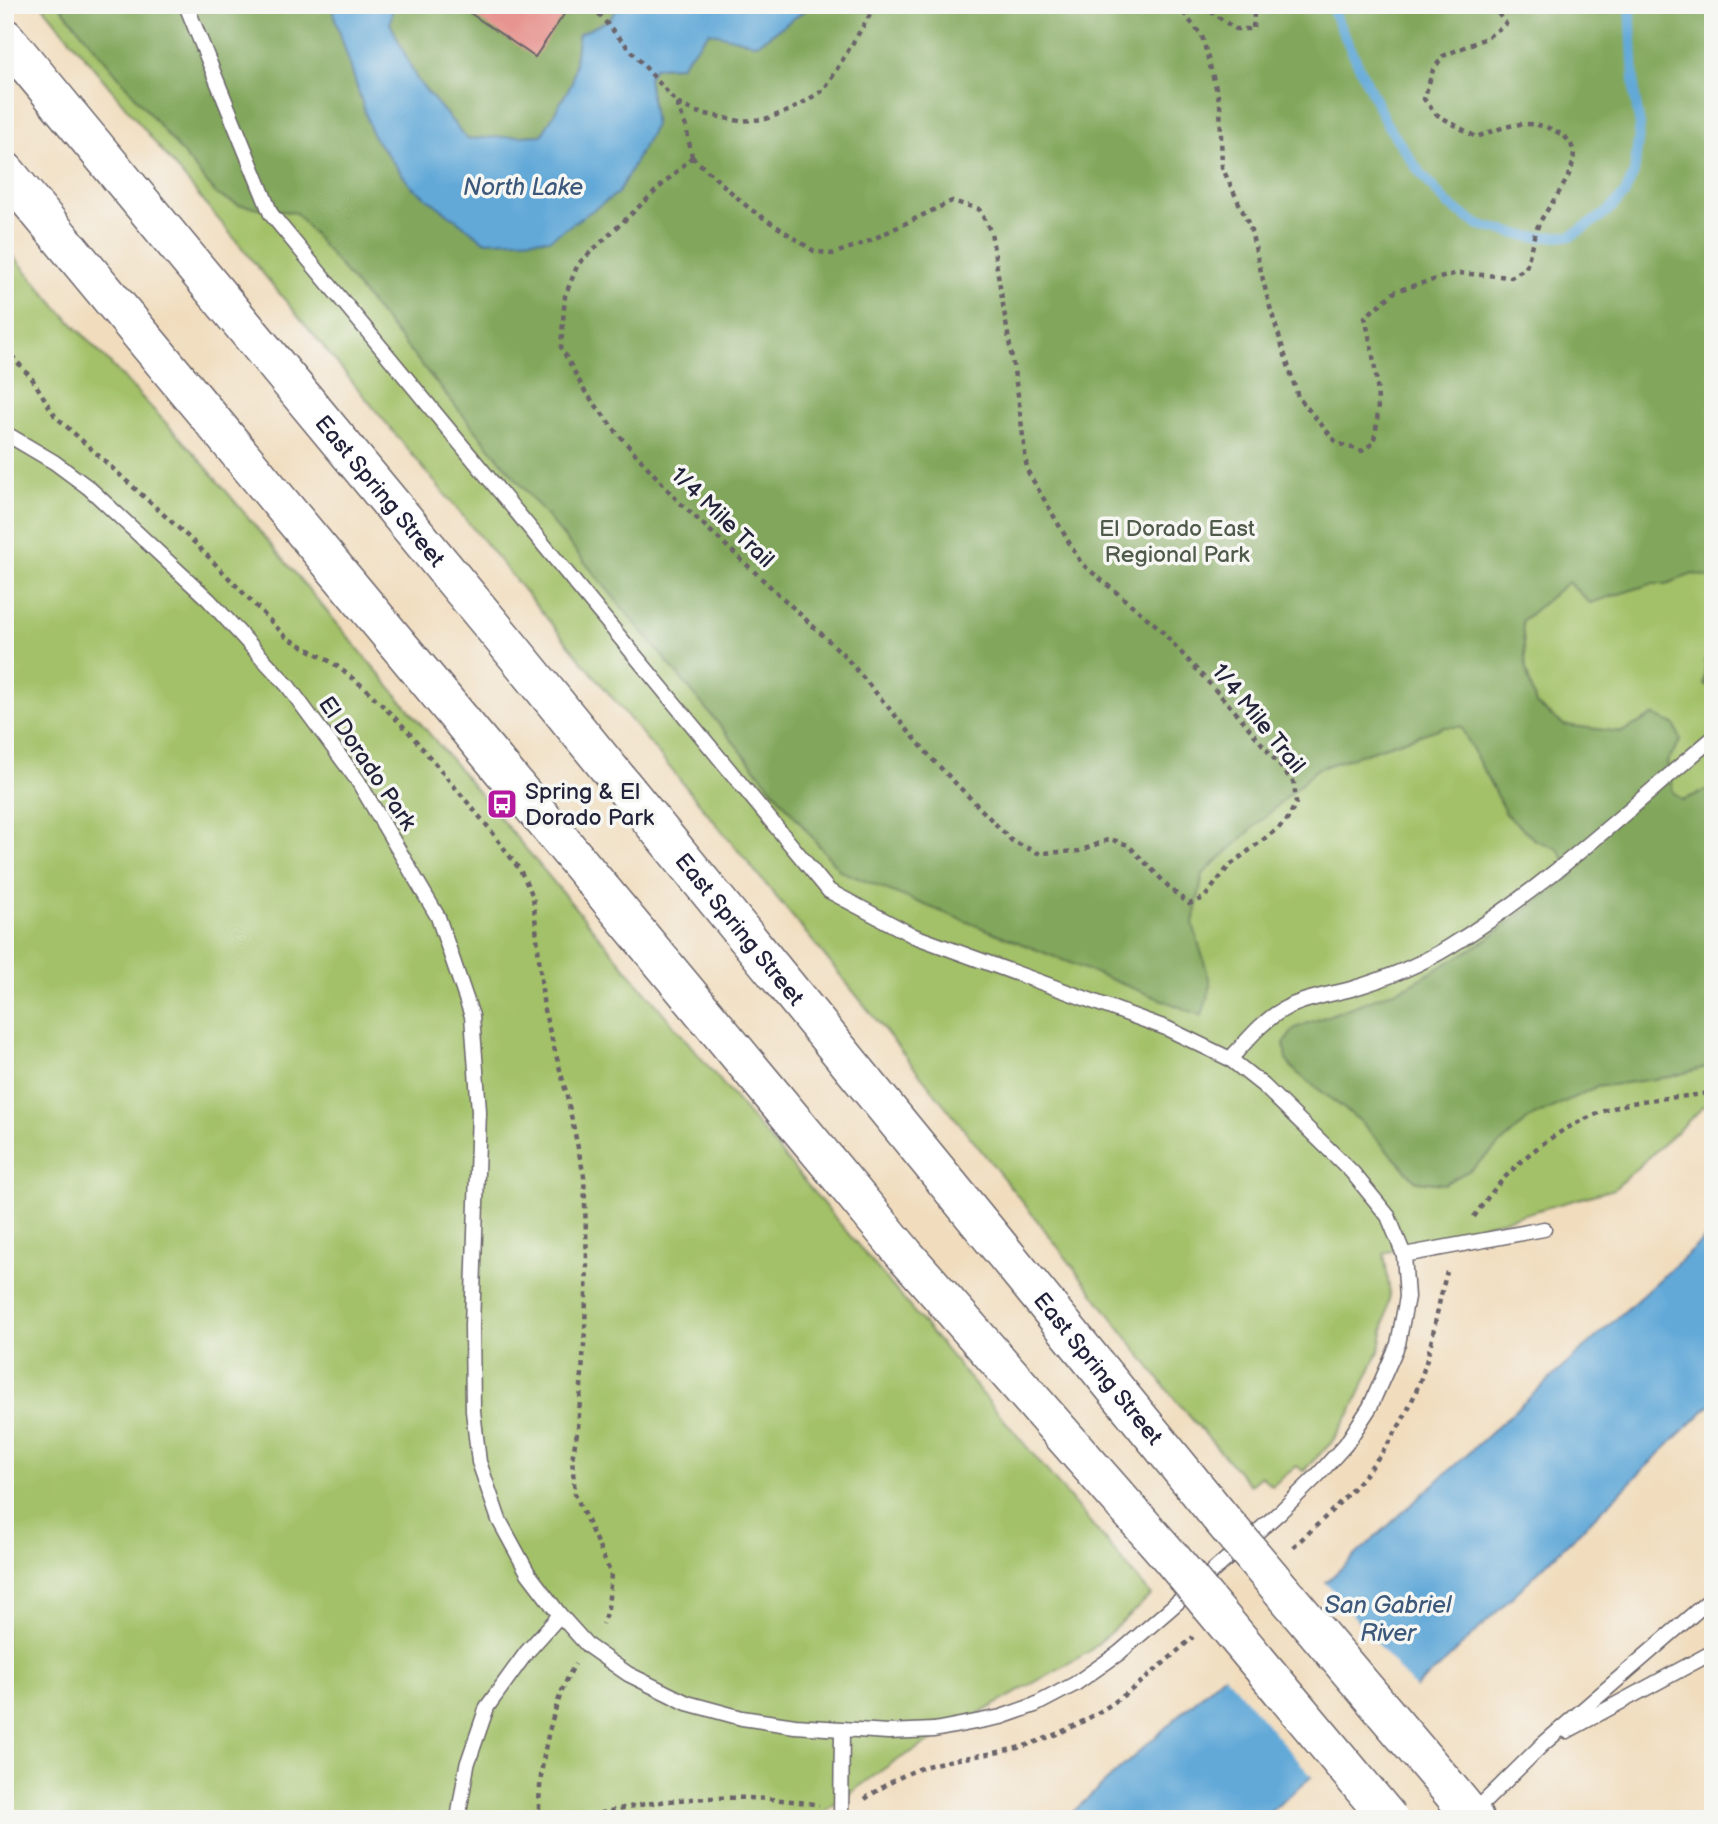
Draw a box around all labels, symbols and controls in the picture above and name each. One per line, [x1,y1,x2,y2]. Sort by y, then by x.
water label: North Lake [463,173,583,202]
street label: East Spring Street [309,410,450,573]
street label: 1/4 Mile Trail [665,461,780,574]
park label: El Dorado East Regional Park [1099,515,1255,569]
street label: 1/4 Mile Trail [1206,658,1311,779]
street label: El Dorado Park [312,691,423,836]
place label: Spring & El Dorado Park [525,778,655,832]
bus stop icon: Spring & El Dorado Park [485,787,519,821]
street label: East Spring Street [669,848,810,1012]
street label: East Spring Street [1027,1287,1168,1451]
water label: San Gabriel River [1324,1591,1453,1648]

